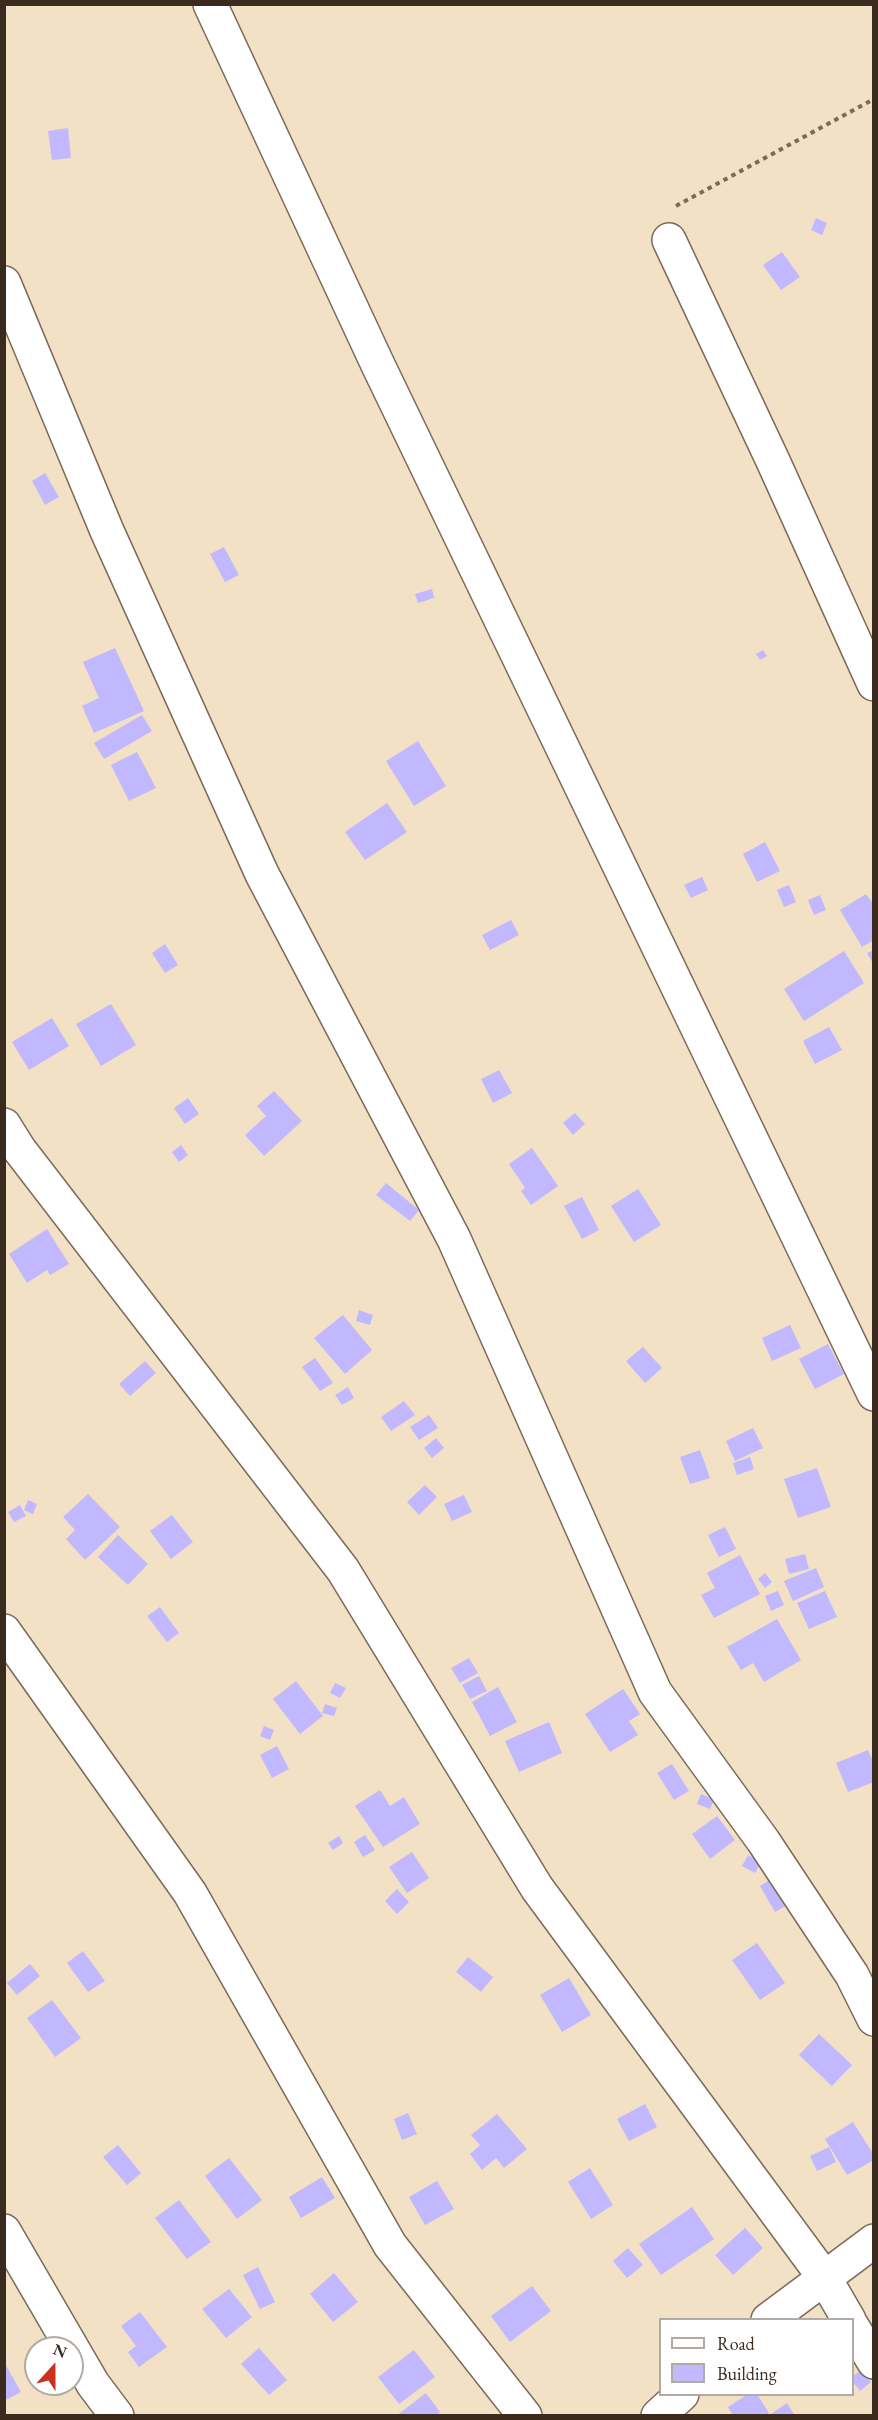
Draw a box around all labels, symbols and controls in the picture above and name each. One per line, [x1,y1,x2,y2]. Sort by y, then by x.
legend [659,2318,854,2396]
text: Road [717,2332,755,2355]
north arrow [24,2336,84,2396]
text: N [50,2338,70,2363]
text: Building [717,2362,777,2385]

